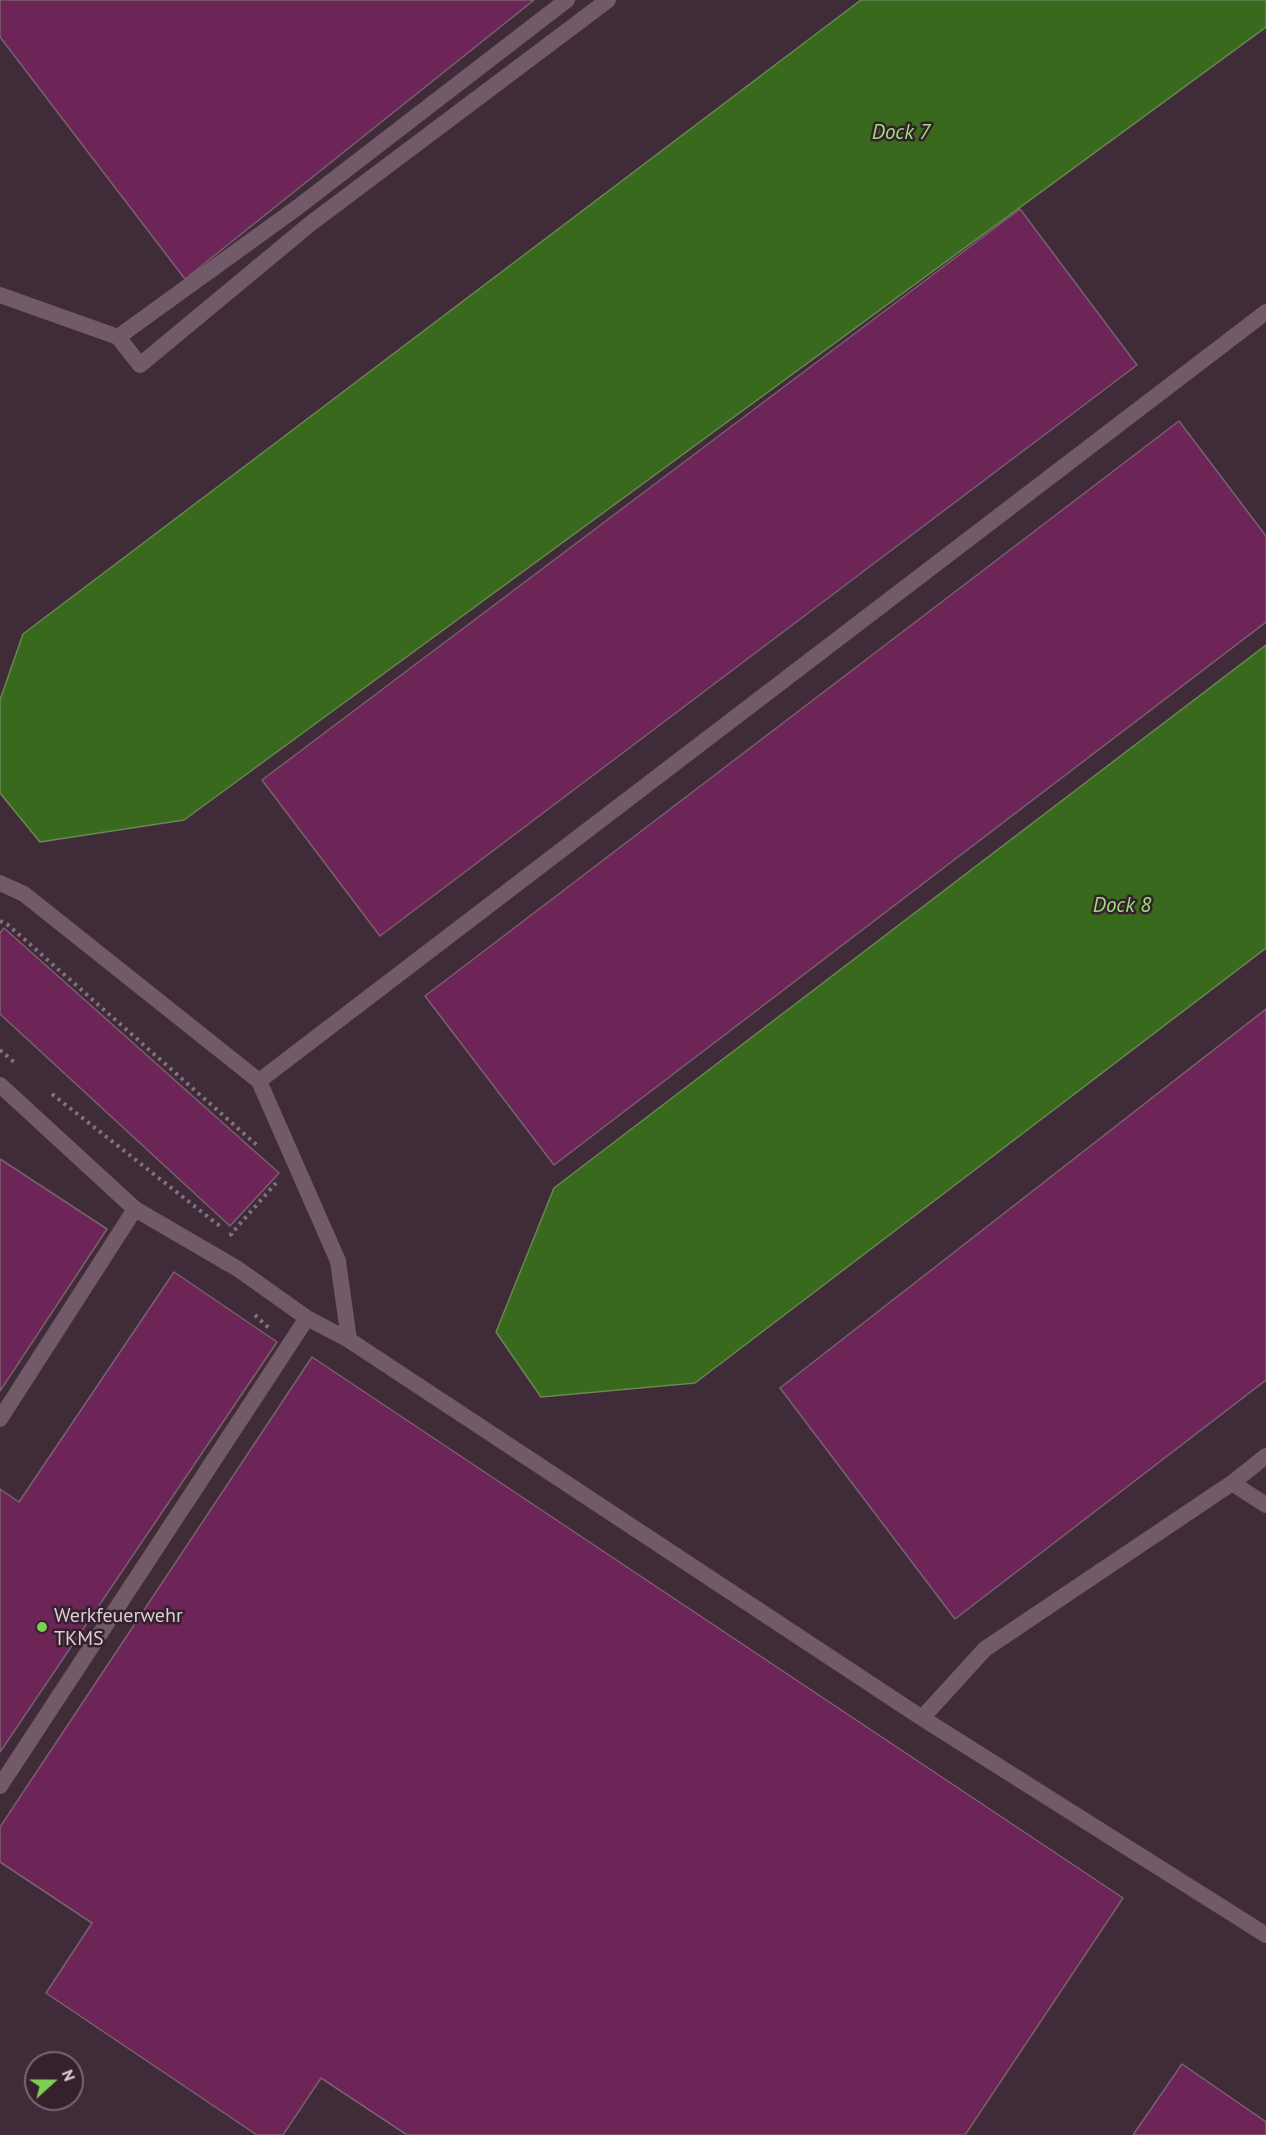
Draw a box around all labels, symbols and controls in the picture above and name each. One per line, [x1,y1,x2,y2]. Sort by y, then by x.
water label: Dock 7 [872,120,930,146]
water label: Dock 8 [1093,893,1151,919]
place label: Werkfeuerwehr TKMS [54,1604,183,1651]
marker: Werkfeuerwehr TKMS [35,1620,49,1634]
north arrow [24,2051,84,2111]
text: N [58,2067,80,2084]

